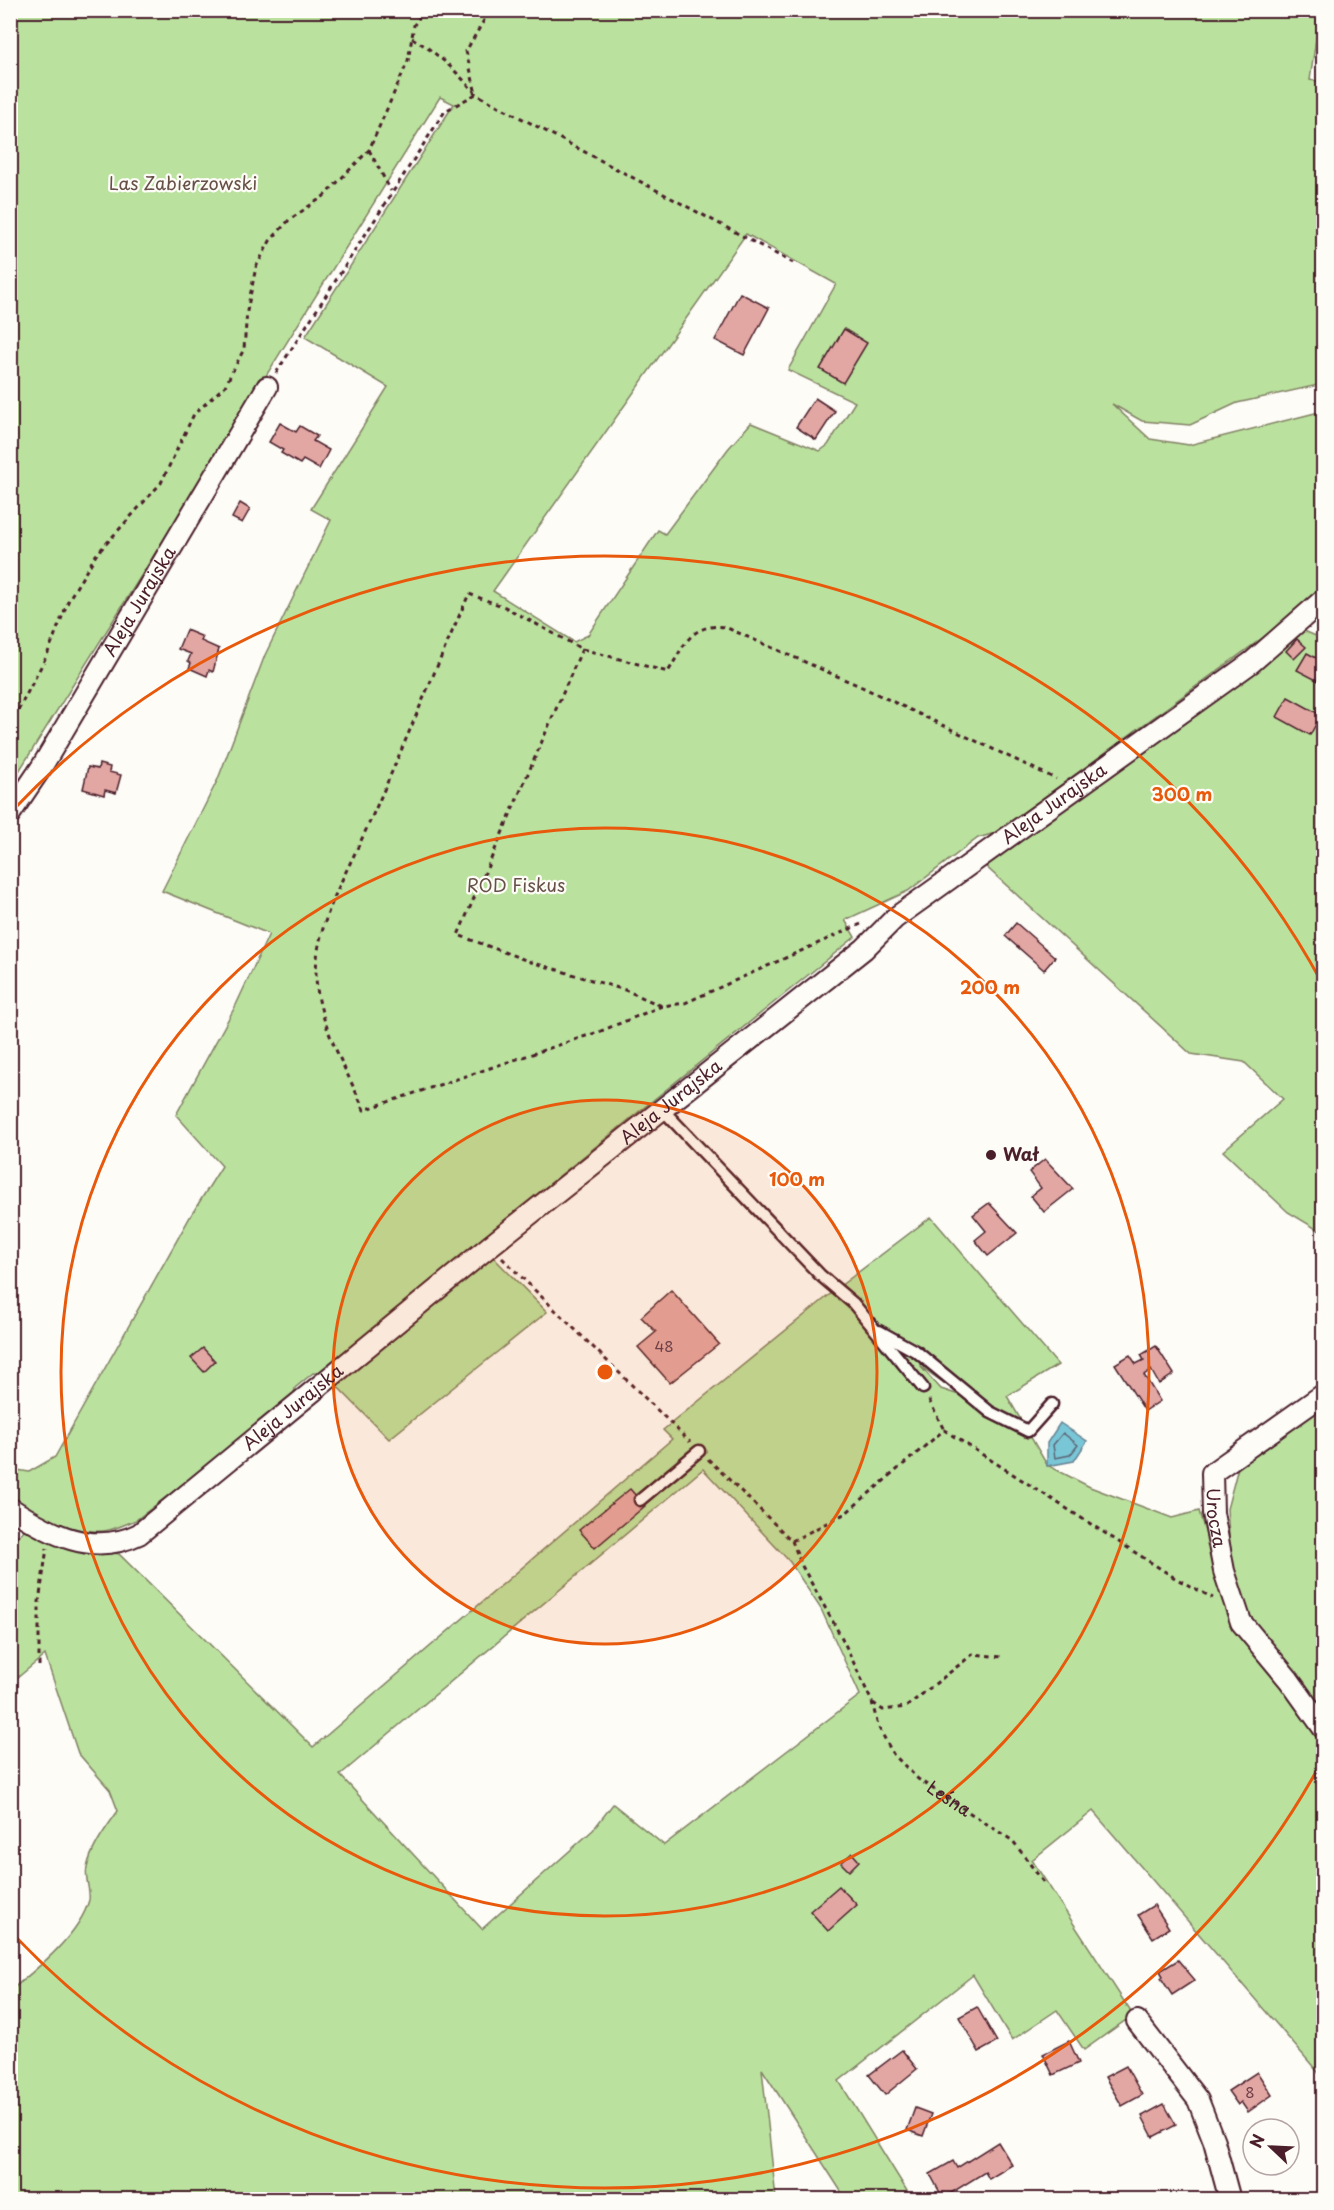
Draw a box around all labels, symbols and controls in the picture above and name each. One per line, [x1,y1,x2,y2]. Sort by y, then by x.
park label: Las Zabierzowski [109,169,257,196]
street label: Aleja Jurajska [95,540,182,661]
street label: Aleja Jurajska [995,755,1112,850]
text: 300 m [1152,780,1212,807]
park label: ROD Fiskus [467,871,565,898]
text: 200 m [960,973,1020,1000]
street label: Aleja Jurajska [613,1051,728,1150]
place label: Wał [1003,1140,1040,1167]
marker: Wał [984,1148,998,1162]
text: 100 m [769,1165,825,1192]
house number: 48 [654,1334,674,1357]
street label: Aleja Jurajska [236,1356,349,1456]
centre of rings [595,1362,615,1382]
street label: Urocza [1200,1487,1234,1550]
street label: Leśna [922,1773,978,1823]
house number: 8 [1245,2080,1255,2103]
north arrow [1241,2117,1301,2177]
text: N [1243,2130,1270,2151]

